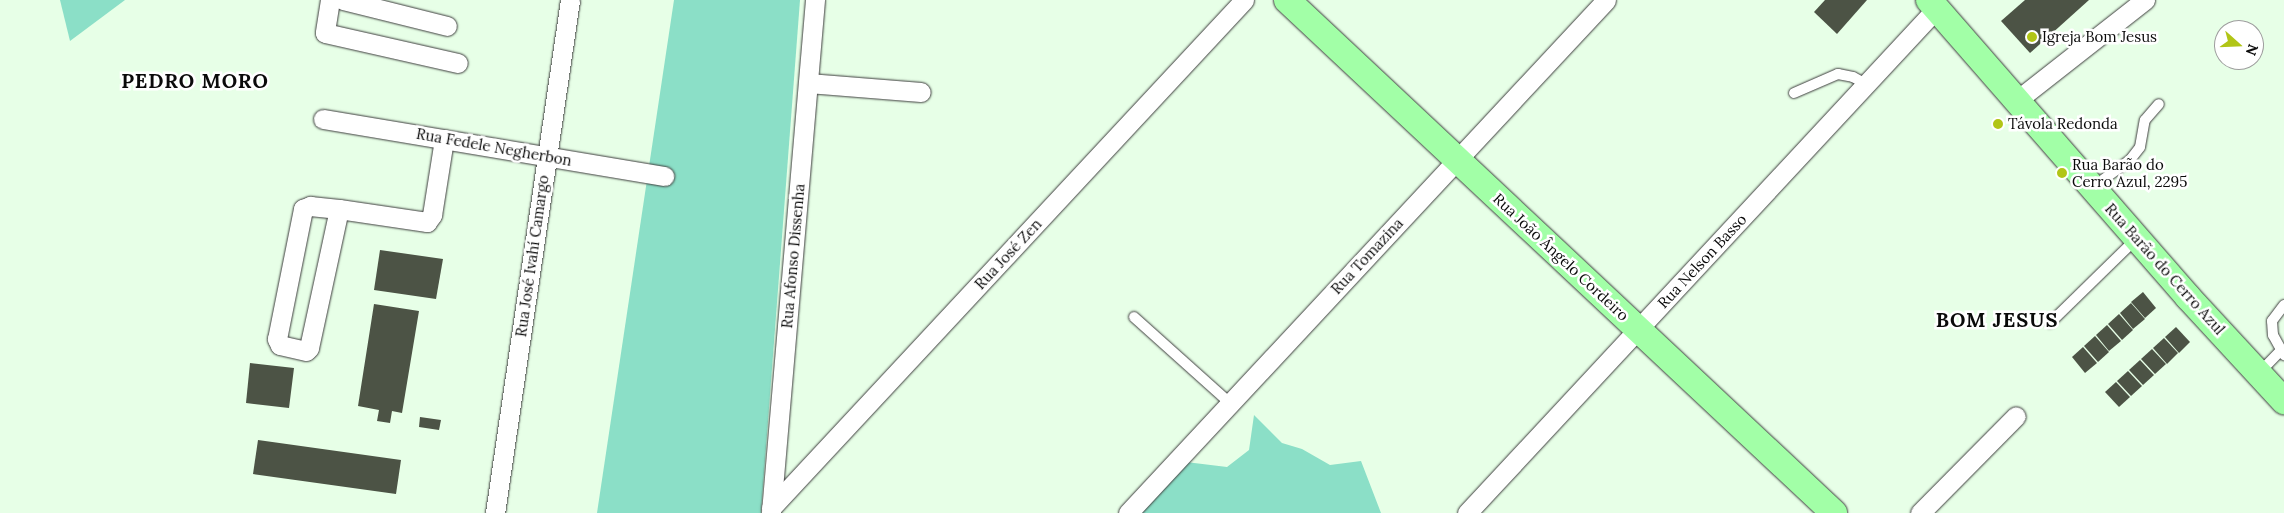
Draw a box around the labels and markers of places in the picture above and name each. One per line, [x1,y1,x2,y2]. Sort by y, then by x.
place label: Igreja Bom Jesus [2042,28,2157,46]
marker: Igreja Bom Jesus [2026,31,2038,43]
place label: Távola Redonda [2008,115,2118,133]
marker: Távola Redonda [1992,118,2004,130]
place label: Rua Barão do Cerro Azul, 2295 [2072,155,2187,190]
marker: Rua Barão do Cerro Azul, 2295 [2056,167,2068,179]

